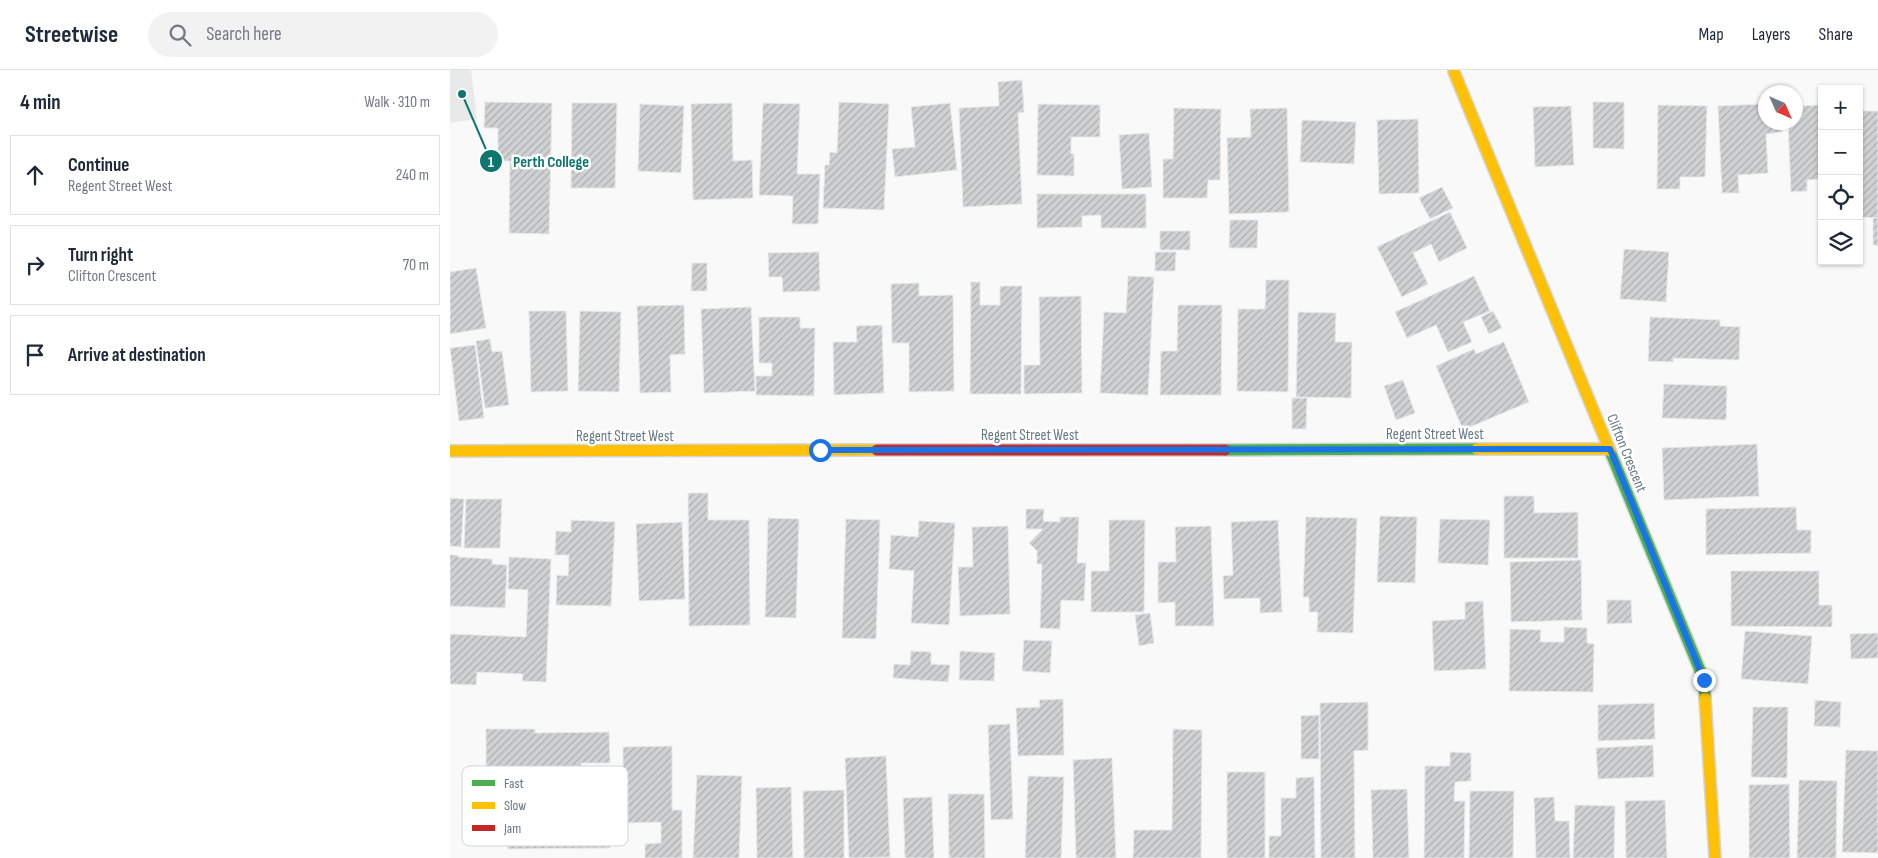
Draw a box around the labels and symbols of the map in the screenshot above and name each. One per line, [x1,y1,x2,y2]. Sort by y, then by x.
north arrow [1758,85,1803,130]
callout: Perth College [478,146,599,177]
text: 1 [488,153,494,172]
text: Perth College [513,153,589,172]
street label: Clifton Crescent [1602,411,1651,495]
street label: Regent Street West [1386,425,1484,444]
street label: Regent Street West [981,426,1079,445]
street label: Regent Street West [576,427,674,446]
route start [809,439,832,462]
route end [1693,669,1716,692]
legend [462,766,628,846]
text: Fast [504,775,524,792]
text: Slow [504,797,526,814]
text: Jam [503,820,521,837]

